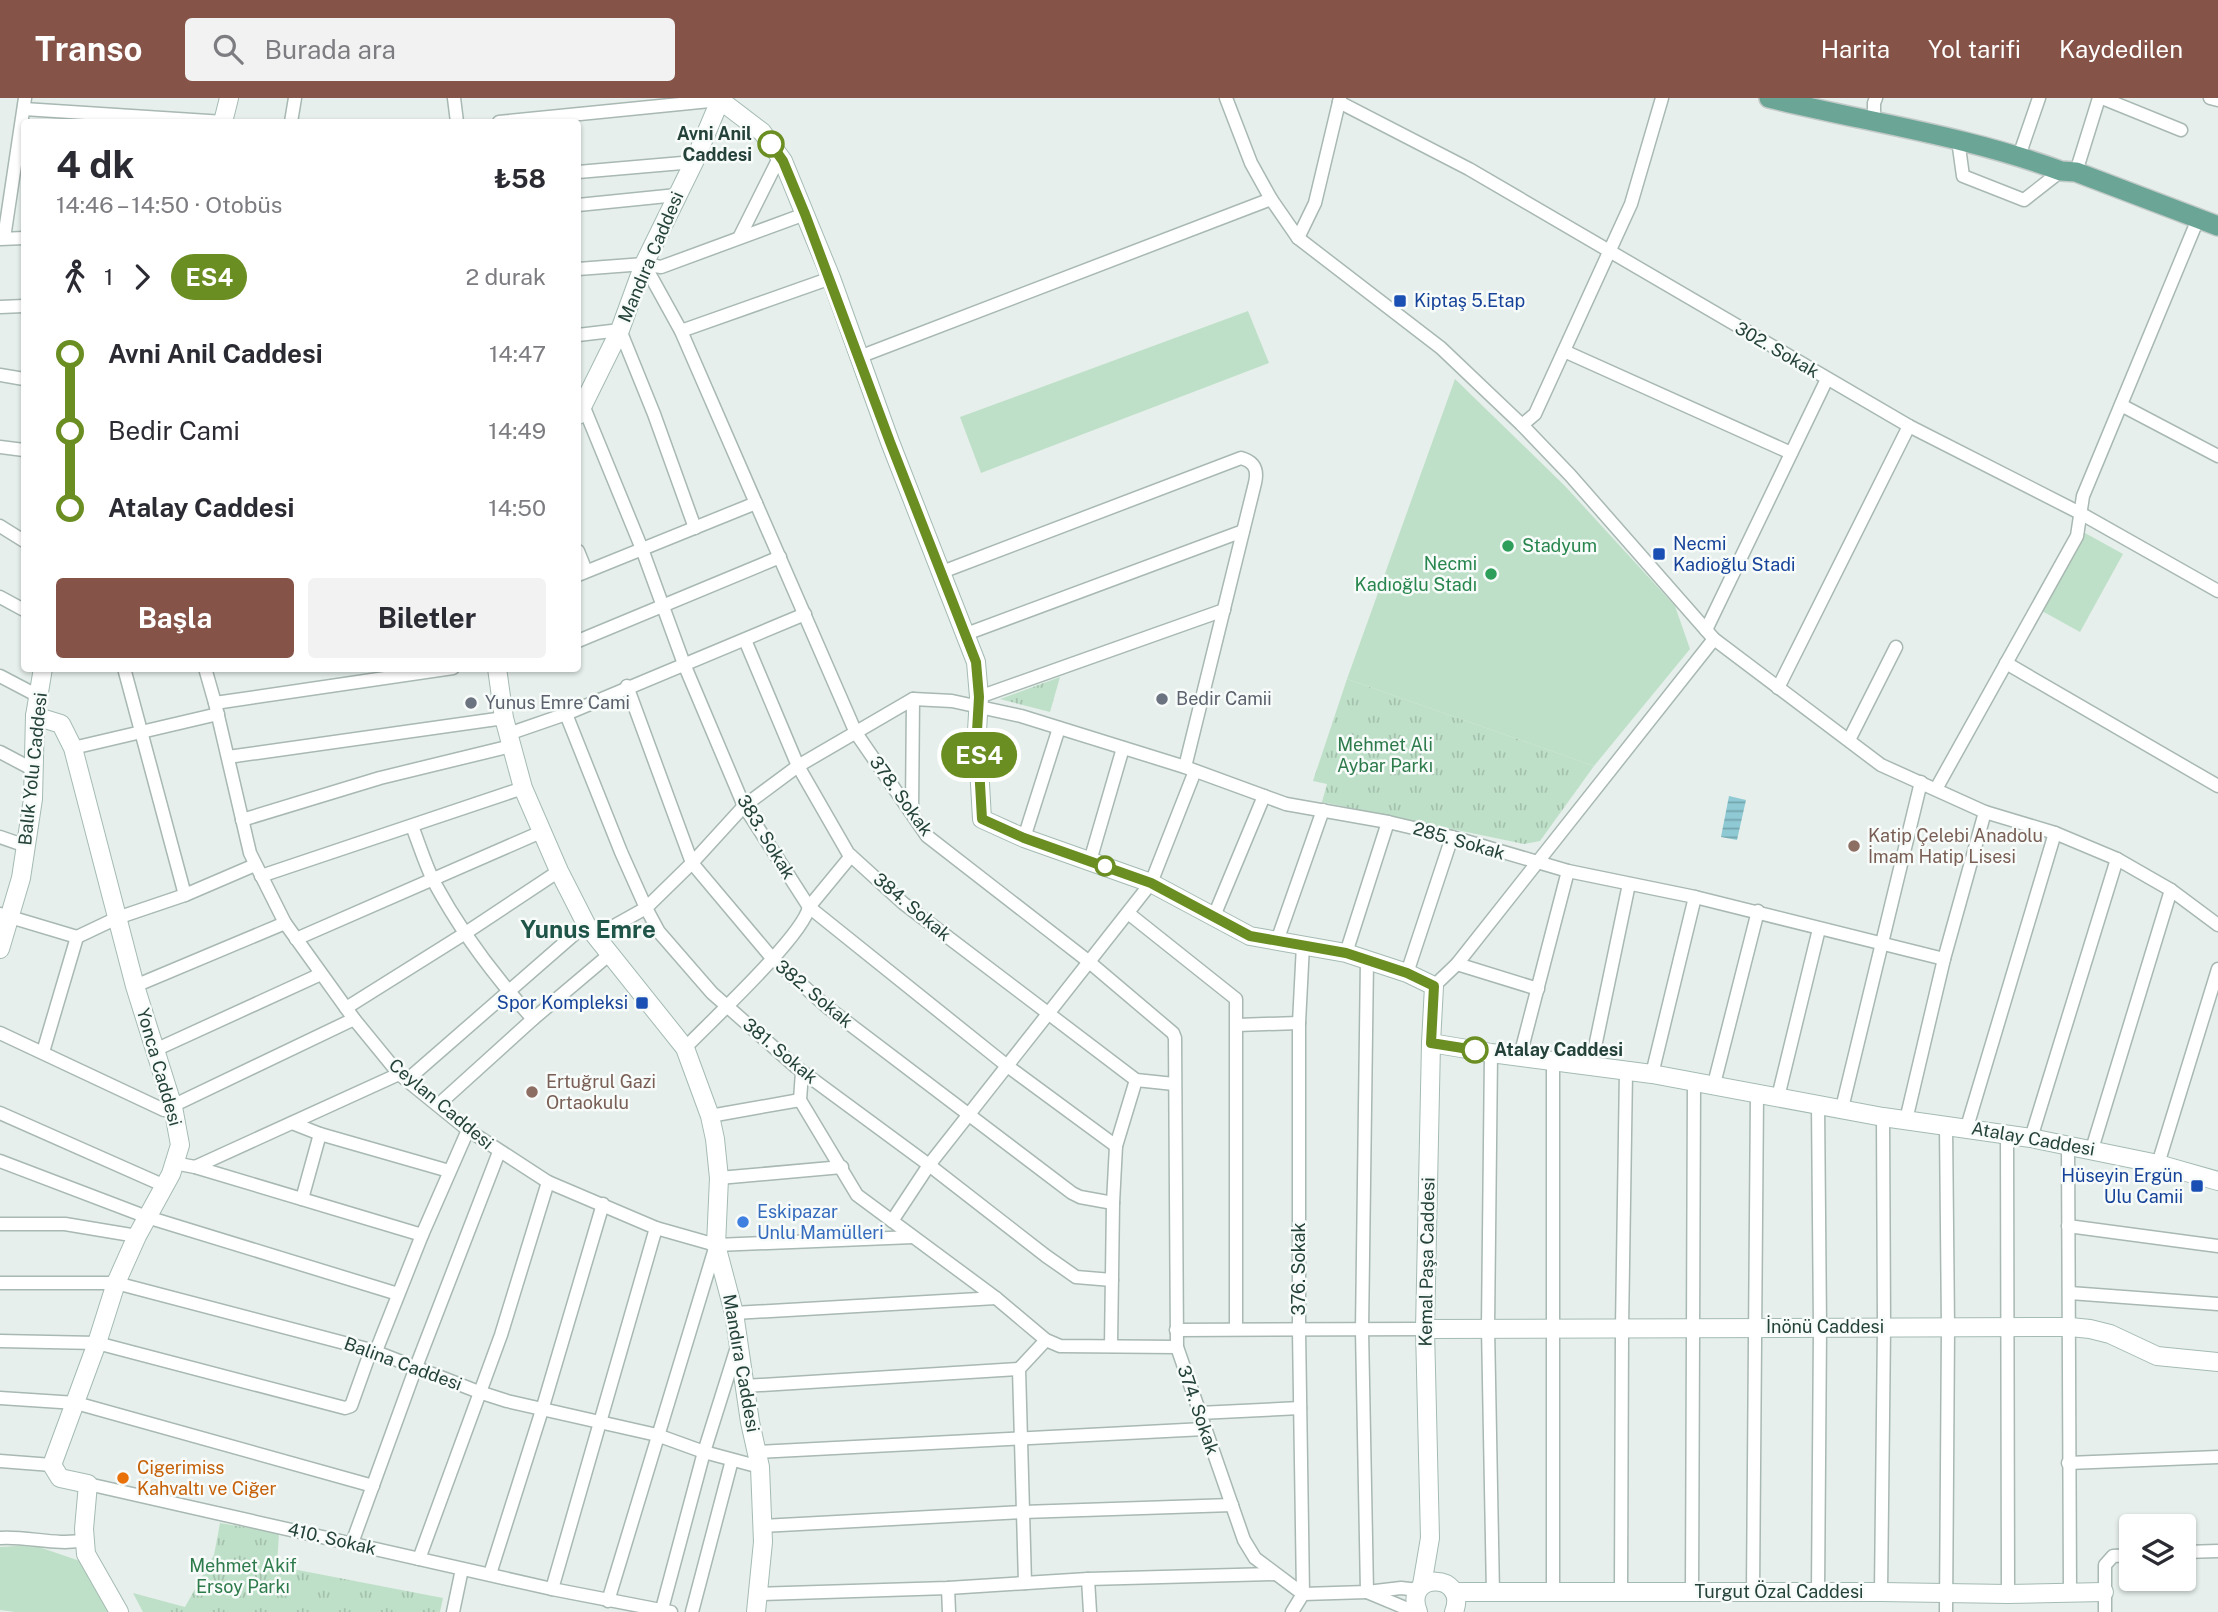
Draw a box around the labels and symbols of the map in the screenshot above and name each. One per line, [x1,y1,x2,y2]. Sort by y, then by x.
place label: Avni Anil Caddesi [677,123,752,165]
marker: Avni Anil Caddesi [758,131,784,157]
street label: Mandıra Caddesi [614,188,688,325]
place label: Kiptaş 5.Etap [1414,290,1525,311]
marker: Kiptaş 5.Etap [1392,293,1408,309]
street label: 302. Sokak [1732,317,1823,382]
place label: Necmi Kadioğlu Stadi [1673,533,1795,575]
place label: Stadyum [1522,535,1597,556]
marker: Stadyum [1500,538,1516,554]
marker: Necmi Kadioğlu Stadi [1651,546,1667,562]
place label: Necmi Kadıoğlu Stadı [1355,553,1477,595]
marker: Necmi Kadıoğlu Stadı [1483,566,1499,582]
place label: Bedir Camii [1176,688,1272,709]
street label: Balık Yolu Caddesi [14,691,51,846]
marker: Bedir Camii [1154,691,1170,707]
place label: Yunus Emre Cami [485,692,630,713]
marker: Yunus Emre Cami [463,695,479,711]
line badge: ES4 [939,732,1019,778]
park label: Mehmet Ali Aybar Parkı [1337,734,1433,776]
street label: 378. Sokak [865,752,937,840]
street label: 383. Sokak [733,791,800,883]
street label: 285. Sokak [1411,817,1507,864]
place label: Katip Çelebi Anadolu İmam Hatip Lisesi [1868,825,2043,867]
marker: Katip Çelebi Anadolu İmam Hatip Lisesi [1846,838,1862,854]
unlabelled marker [1095,856,1115,876]
street label: 384. Sokak [869,868,955,945]
district label: Yunus Emre [520,915,656,943]
street label: 382. Sokak [772,955,857,1032]
place label: Spor Kompleksi [497,992,628,1013]
marker: Spor Kompleksi [634,995,650,1011]
street label: Yonca Caddesi [133,1005,186,1128]
street label: 381. Sokak [739,1013,822,1088]
marker: Atalay Caddesi [1462,1037,1488,1063]
place label: Atalay Caddesi [1494,1039,1623,1060]
street label: Ceylan Caddesi [385,1054,498,1153]
place label: Ertuğrul Gazi Ortaokulu [546,1071,656,1113]
marker: Ertuğrul Gazi Ortaokulu [524,1084,540,1100]
street label: Atalay Caddesi [1970,1117,2096,1160]
place label: Hüseyin Ergün Ulu Camii [2061,1165,2183,1207]
street label: Kemal Paşa Caddesi [1415,1177,1438,1347]
marker: Hüseyin Ergün Ulu Camii [2189,1178,2205,1194]
place label: Eskipazar Unlu Mamülleri [757,1201,884,1243]
marker: Eskipazar Unlu Mamülleri [735,1214,751,1230]
street label: 376. Sokak [1288,1222,1309,1316]
street label: Mandıra Caddesi [719,1292,764,1434]
street label: İnönü Caddesi [1766,1315,1884,1337]
street label: Balina Caddesi [341,1332,465,1395]
street label: 374. Sokak [1173,1362,1224,1457]
place label: Cigerimiss Kahvaltı ve Ciğer [137,1457,277,1499]
marker: Cigerimiss Kahvaltı ve Ciğer [115,1470,131,1486]
street label: 410. Sokak [286,1518,378,1559]
park label: Mehmet Akif Ersoy Parkı [189,1555,297,1597]
street label: Turgut Özal Caddesi [1695,1580,1863,1602]

